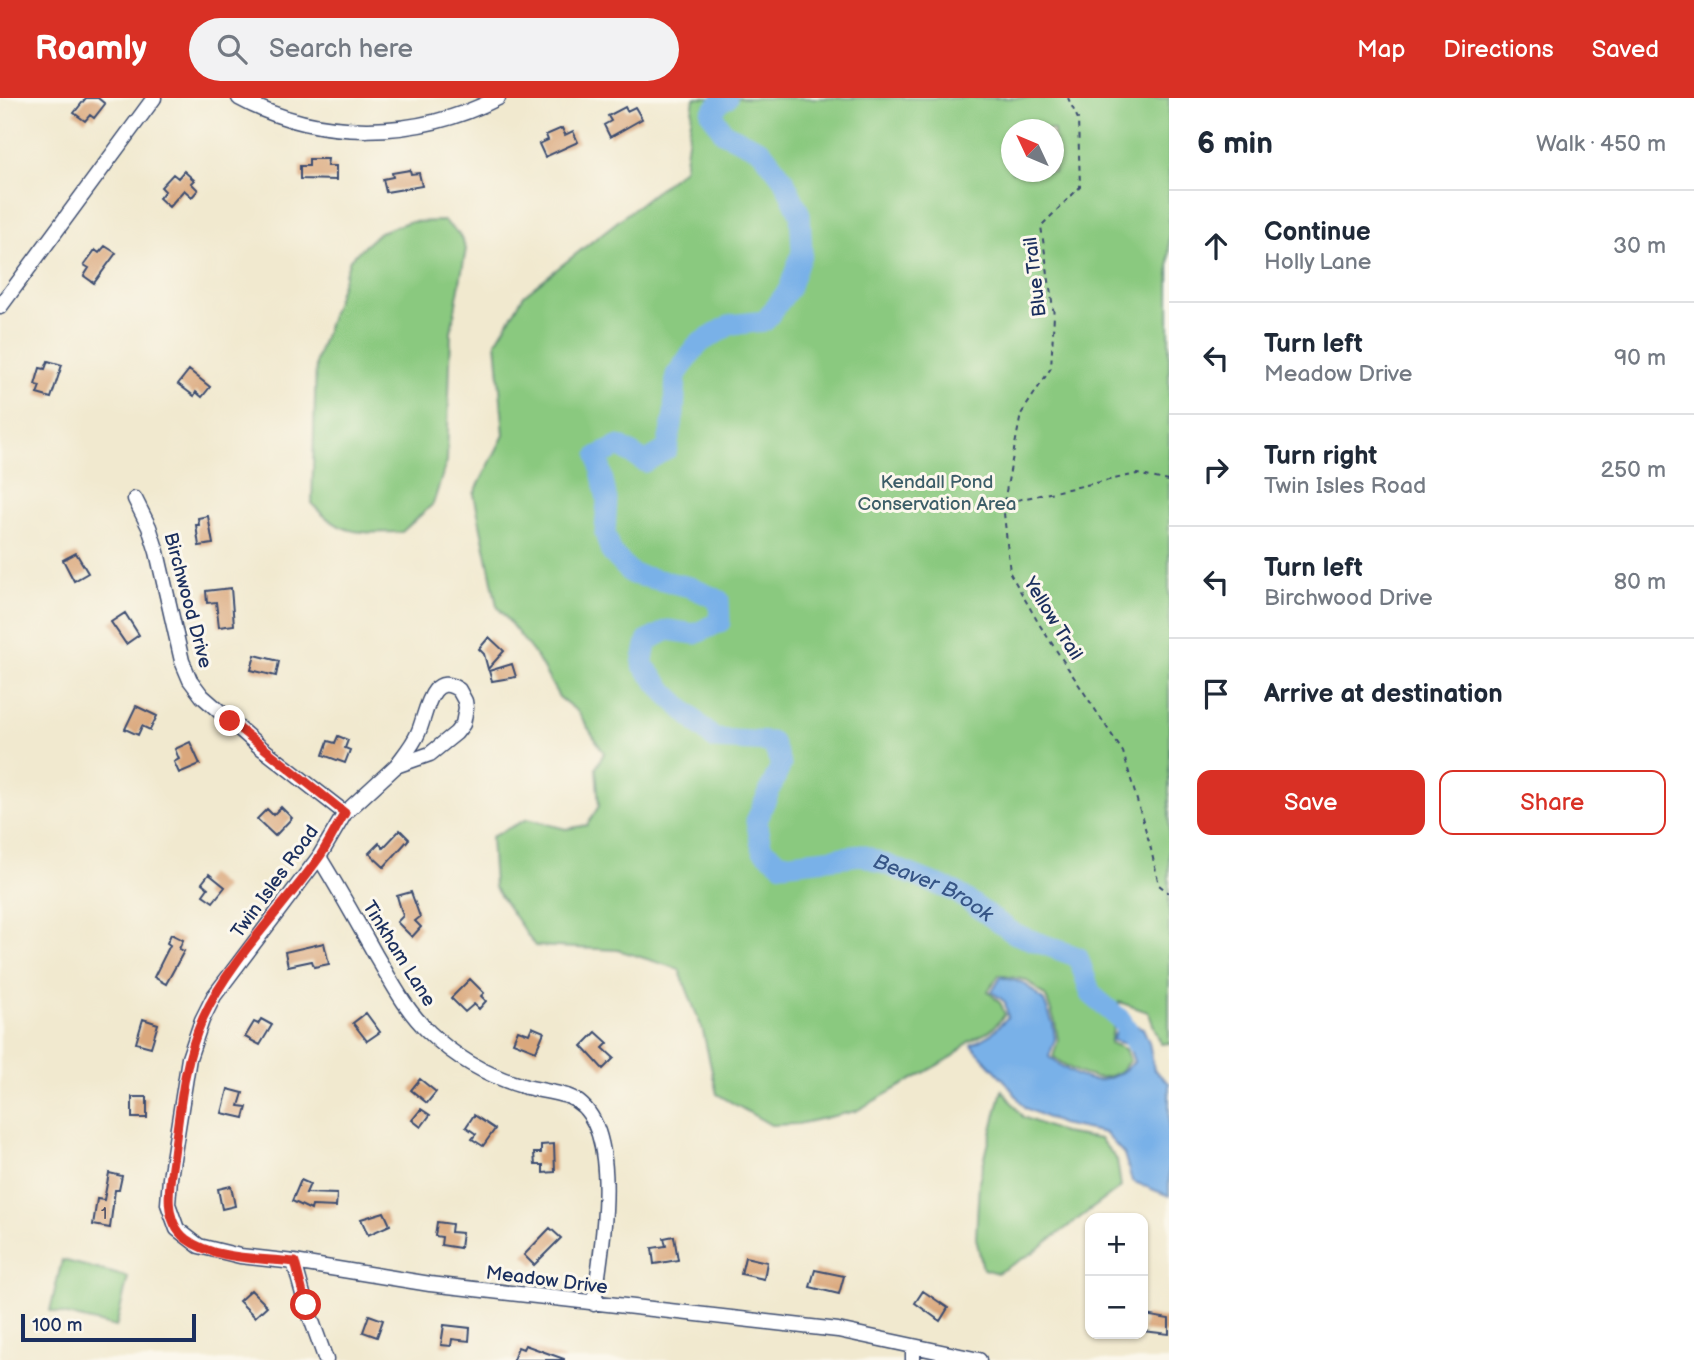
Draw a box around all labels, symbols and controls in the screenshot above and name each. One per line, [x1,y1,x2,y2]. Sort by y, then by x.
search box [189,18,679,81]
text: Roamly [35,29,147,69]
icon: search [213,30,251,68]
text: Search here [269,34,413,65]
text: Map [1357,35,1405,64]
text: Directions [1443,35,1554,64]
text: Saved [1592,35,1659,64]
north arrow [1001,119,1064,182]
text: 6 min [1197,126,1273,162]
text: Walk · 450 m [1536,130,1666,158]
text: Continue [1264,217,1371,248]
icon: ahead [1197,227,1235,265]
text: 30 m [1613,232,1666,260]
street label: Blue Trail [1019,236,1052,318]
text: Holly Lane [1264,248,1371,276]
text: Turn left [1264,329,1363,360]
icon: left [1197,339,1235,377]
text: 90 m [1614,344,1666,372]
text: Meadow Drive [1264,360,1412,388]
text: Turn right [1264,441,1377,472]
icon: right [1197,451,1235,489]
text: 250 m [1600,456,1666,484]
park label: Kendall Pond Conservation Area [857,471,1017,516]
text: Twin Isles Road [1264,472,1426,500]
street label: Birchwood Drive [158,530,217,671]
text: Turn left [1264,553,1363,584]
icon: left [1197,563,1235,601]
text: 80 m [1614,568,1666,596]
street label: Yellow Trail [1018,572,1087,665]
text: Birchwood Drive [1264,584,1433,612]
icon: arrive [1197,675,1235,713]
text: Arrive at destination [1264,679,1503,710]
route end [214,705,245,736]
button: Save [1197,770,1425,835]
button: Share [1439,770,1666,835]
street label: Twin Isles Road [227,821,324,943]
water label: Beaver Brook [870,849,998,928]
street label: Tinkham Lane [357,897,440,1011]
house number: 1 [101,1205,107,1224]
map controls [1085,1213,1148,1339]
button: + [1085,1213,1148,1276]
street label: Meadow Drive [485,1262,609,1299]
button: − [1085,1276,1148,1339]
route start [290,1289,321,1320]
scale bar [21,1311,196,1343]
text: 100 m [32,1314,83,1337]

